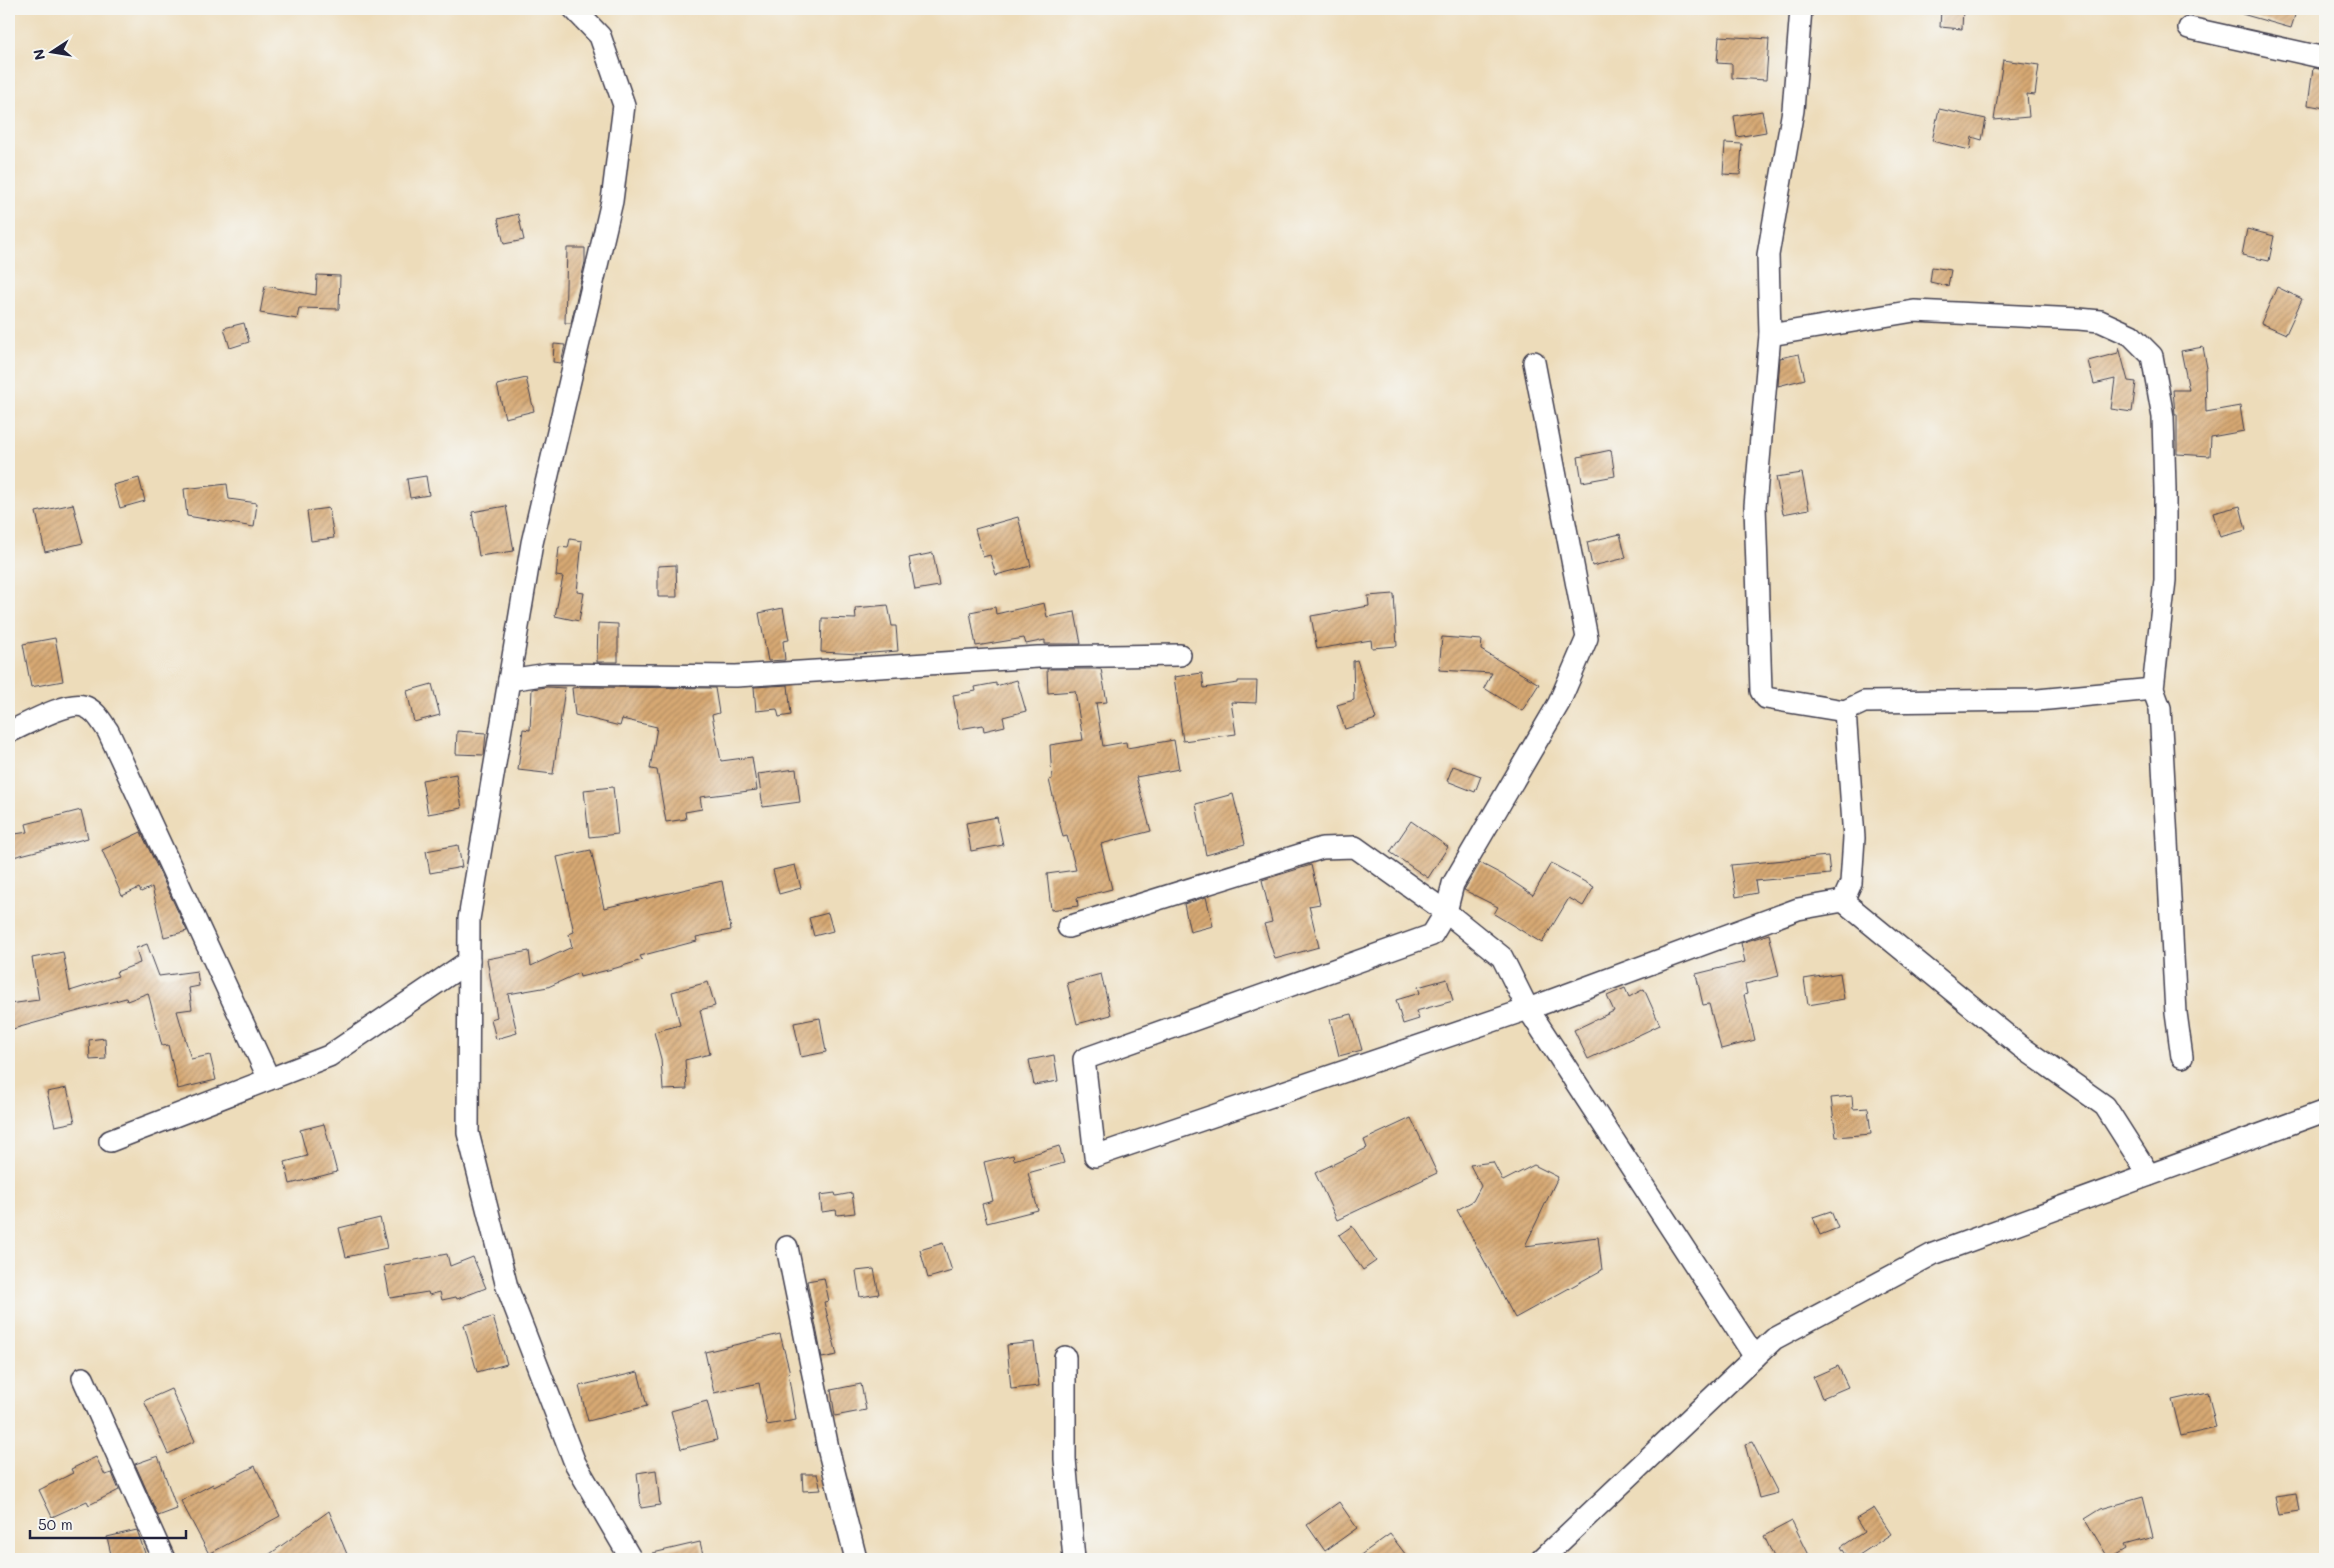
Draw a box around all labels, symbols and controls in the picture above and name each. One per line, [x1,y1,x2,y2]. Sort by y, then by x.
north arrow [28,28,78,78]
text: N [28,48,49,62]
scale bar [30,1508,186,1540]
text: 50 m [38,1514,73,1534]

